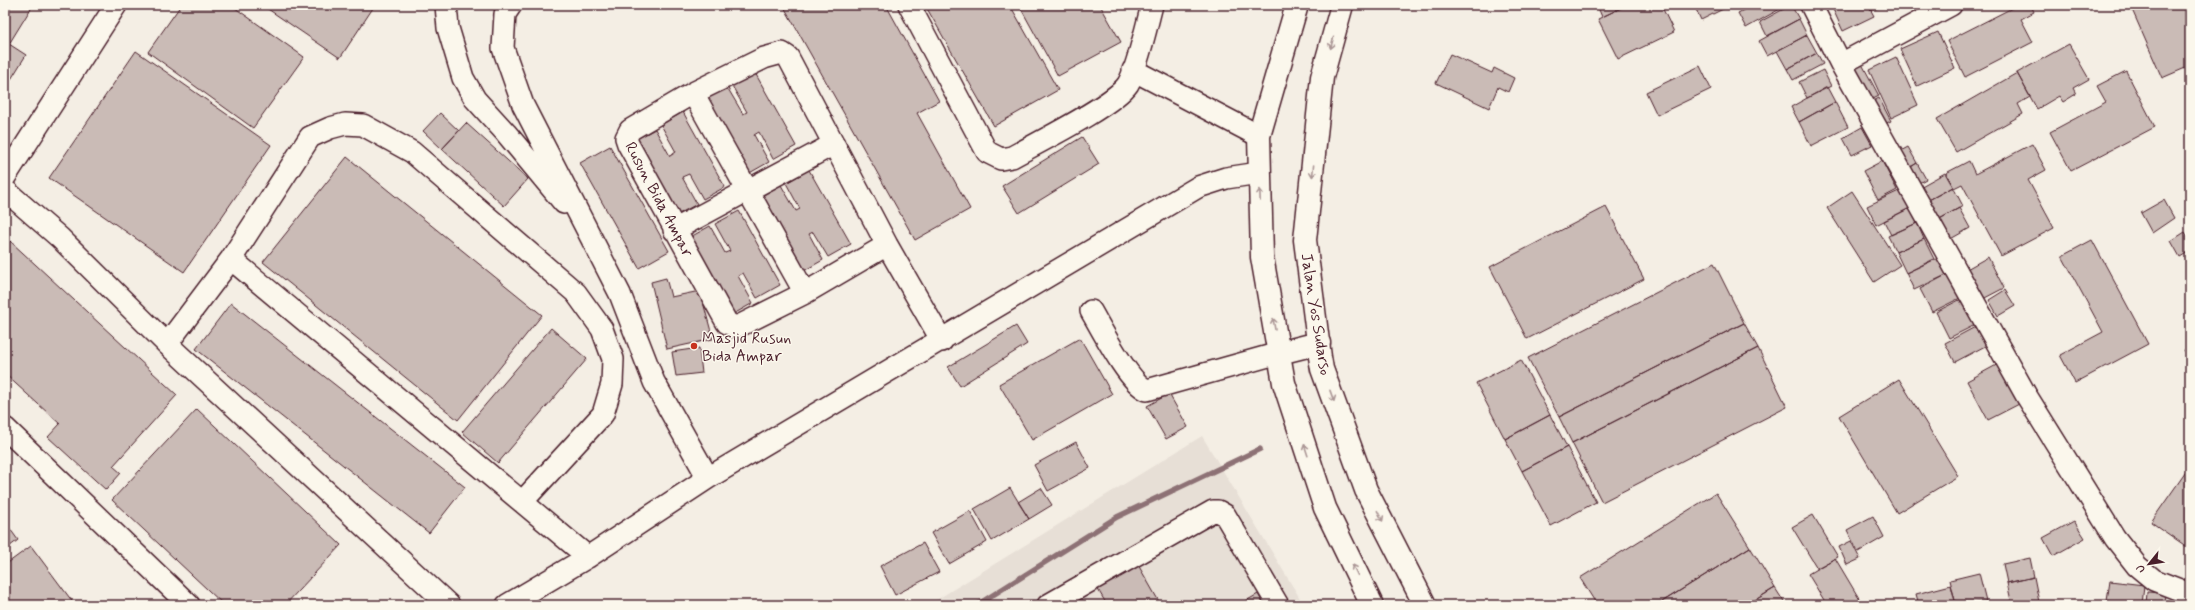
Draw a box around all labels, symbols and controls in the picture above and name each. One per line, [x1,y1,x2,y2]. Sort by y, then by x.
one-way arrow [1327,36,1335,49]
street label: Rusun Bida Ampar [619,139,698,261]
one-way arrow [1309,164,1316,177]
one-way arrow [1256,189,1263,202]
street label: Jalan Yos Sudarso [1295,252,1336,377]
one-way arrow [1269,318,1277,331]
place label: Masjid Rusun Bida Ampar [702,328,791,367]
marker: Masjid Rusun Bida Ampar [689,341,699,351]
one-way arrow [1329,389,1336,402]
one-way arrow [1302,443,1309,456]
one-way arrow [1377,510,1384,522]
north arrow [2129,544,2169,584]
text: U [2133,562,2149,575]
one-way arrow [1351,564,1358,576]

